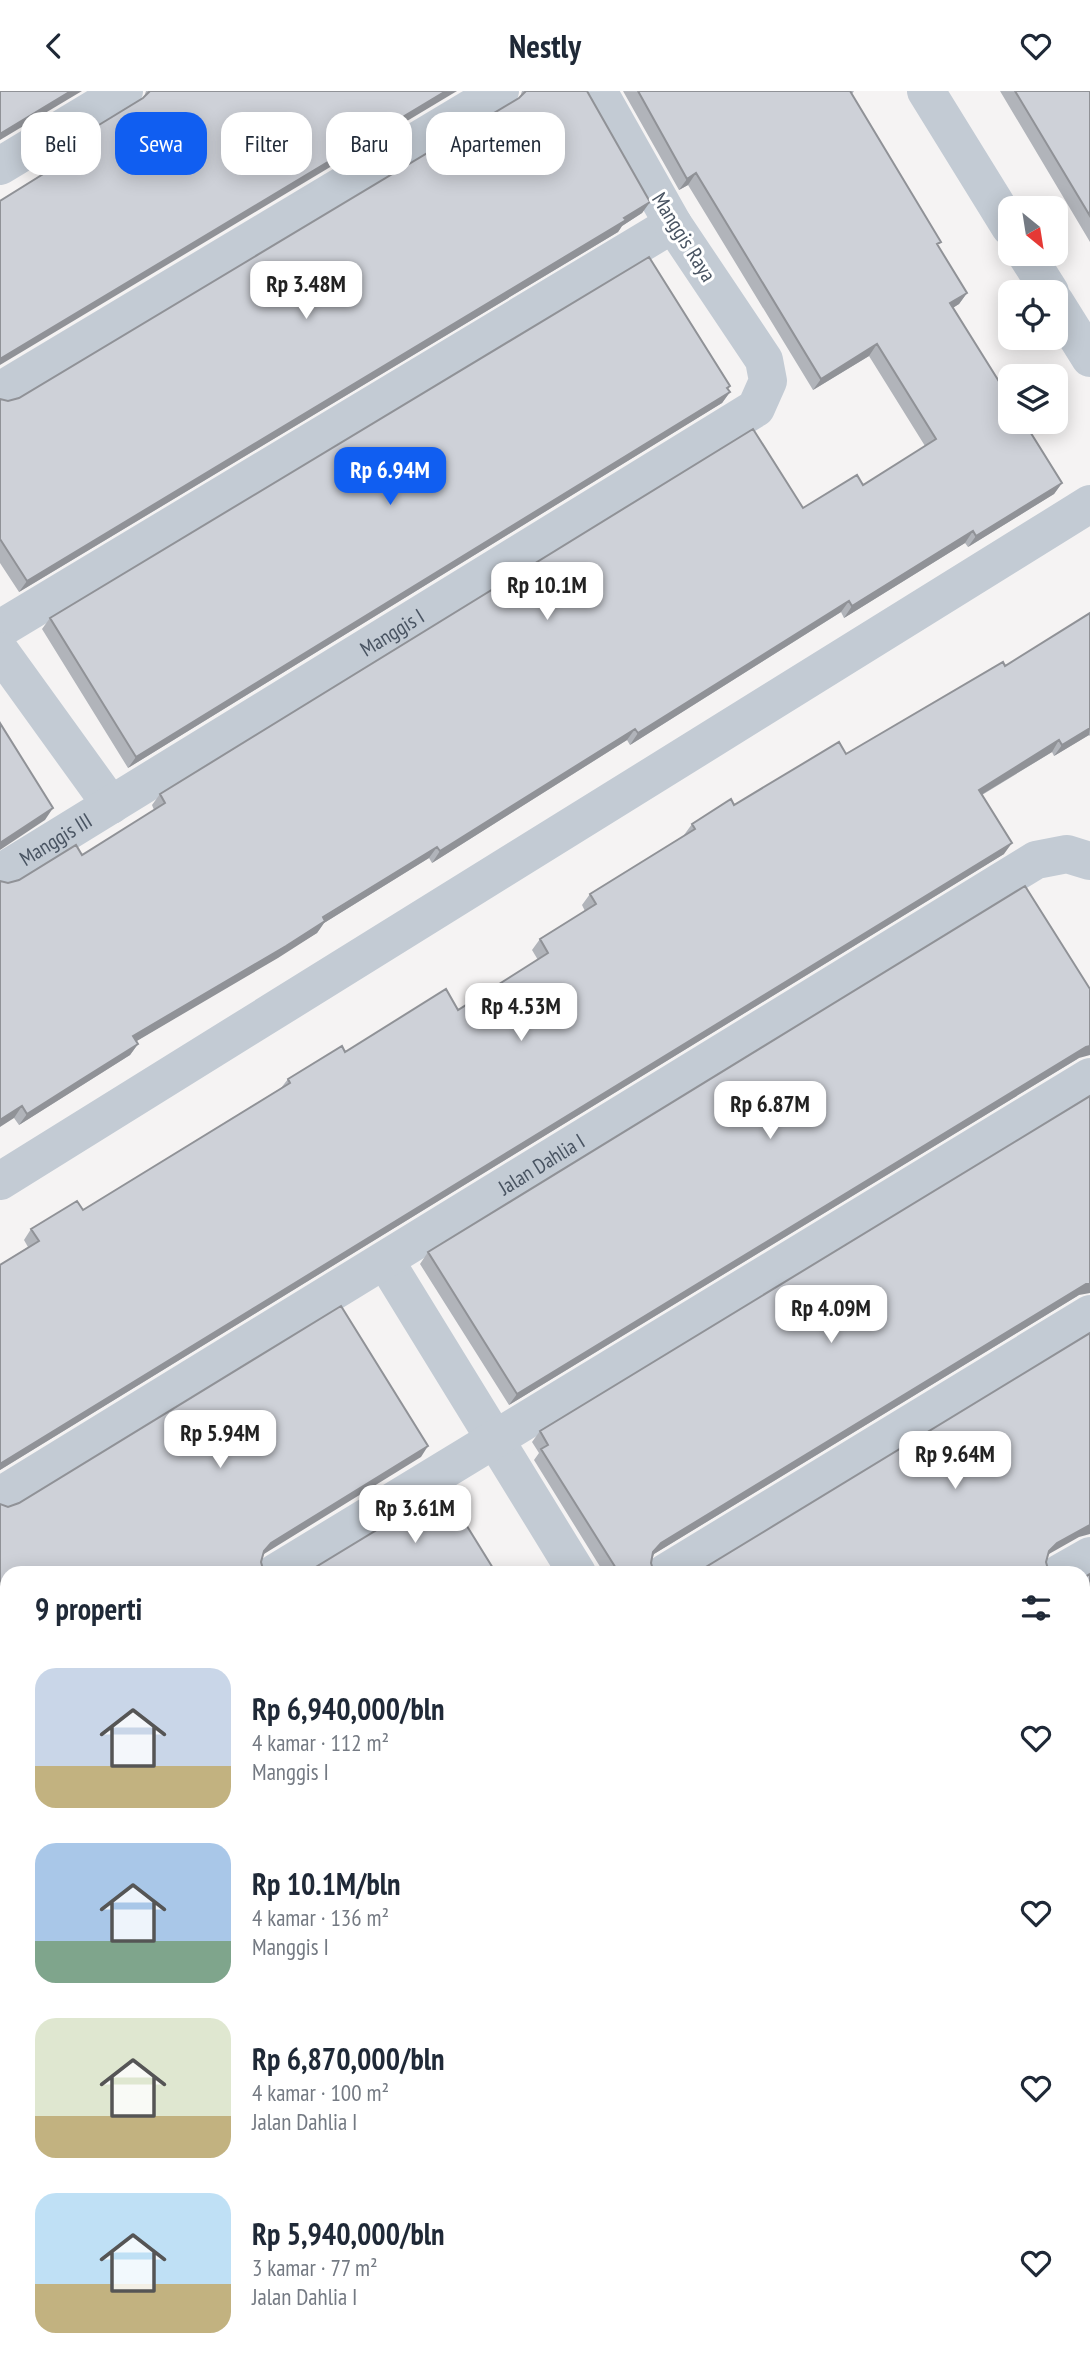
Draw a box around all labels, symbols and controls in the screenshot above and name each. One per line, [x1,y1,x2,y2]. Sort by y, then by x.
text: Nestly [509,25,581,67]
icon: back [35,27,73,65]
icon: heart [1017,27,1055,65]
chip: Beli [21,112,101,175]
chip: Sewa [115,112,207,175]
chip: Filter [221,112,312,175]
chip: Baru [326,112,412,175]
chip: Apartemen [426,112,565,175]
street label: Manggis Raya [646,187,722,287]
north arrow [998,196,1068,266]
map controls [998,196,1068,434]
pin: Rp 3.48M [234,261,378,321]
text: Rp 3.48M [266,269,346,298]
button: locate [998,280,1068,350]
button: layers [998,364,1068,434]
pin: Rp 6.94M [318,447,462,507]
text: Rp 6.94M [350,455,430,484]
pin: Rp 10.1M [475,563,619,622]
text: Rp 10.1M [507,570,587,599]
street label: Manggis I [355,602,429,662]
street label: Manggis III [14,806,97,871]
pin: Rp 4.53M [449,983,593,1043]
text: Rp 4.53M [481,991,561,1020]
pin: Rp 6.87M [698,1081,842,1141]
text: Rp 6.87M [730,1089,810,1118]
street label: Jalan Dahlia I [492,1127,589,1201]
pin: Rp 4.09M [759,1285,903,1345]
text: Rp 4.09M [791,1293,871,1322]
pin: Rp 5.94M [148,1411,292,1470]
text: Rp 5.94M [180,1418,260,1447]
pin: Rp 9.64M [883,1431,1027,1491]
text: Rp 9.64M [915,1439,995,1468]
pin: Rp 3.61M [343,1485,487,1545]
text: Rp 3.61M [375,1493,455,1522]
text: 9 properti [35,1589,142,1628]
icon: filters [1017,1589,1055,1627]
text: Rp 6,940,000/bln [252,1689,445,1728]
icon: home [91,1696,175,1780]
icon: heart [1017,1719,1055,1757]
text: 4 kamar · 112 m² [252,1728,389,1757]
text: Manggis I [252,1757,329,1786]
text: Rp 10.1M/bln [252,1864,400,1903]
icon: home [91,1871,175,1955]
icon: heart [1017,1894,1055,1932]
text: 4 kamar · 136 m² [252,1903,389,1932]
text: Manggis I [252,1932,329,1961]
text: Rp 6,870,000/bln [252,2039,445,2078]
icon: home [91,2046,175,2130]
icon: heart [1017,2069,1055,2107]
text: 4 kamar · 100 m² [252,2078,389,2107]
text: Jalan Dahlia I [252,2107,357,2136]
text: Rp 5,940,000/bln [252,2214,445,2253]
icon: home [91,2221,175,2305]
icon: heart [1017,2244,1055,2282]
text: 3 kamar · 77 m² [252,2253,378,2282]
text: Jalan Dahlia I [252,2282,357,2311]

